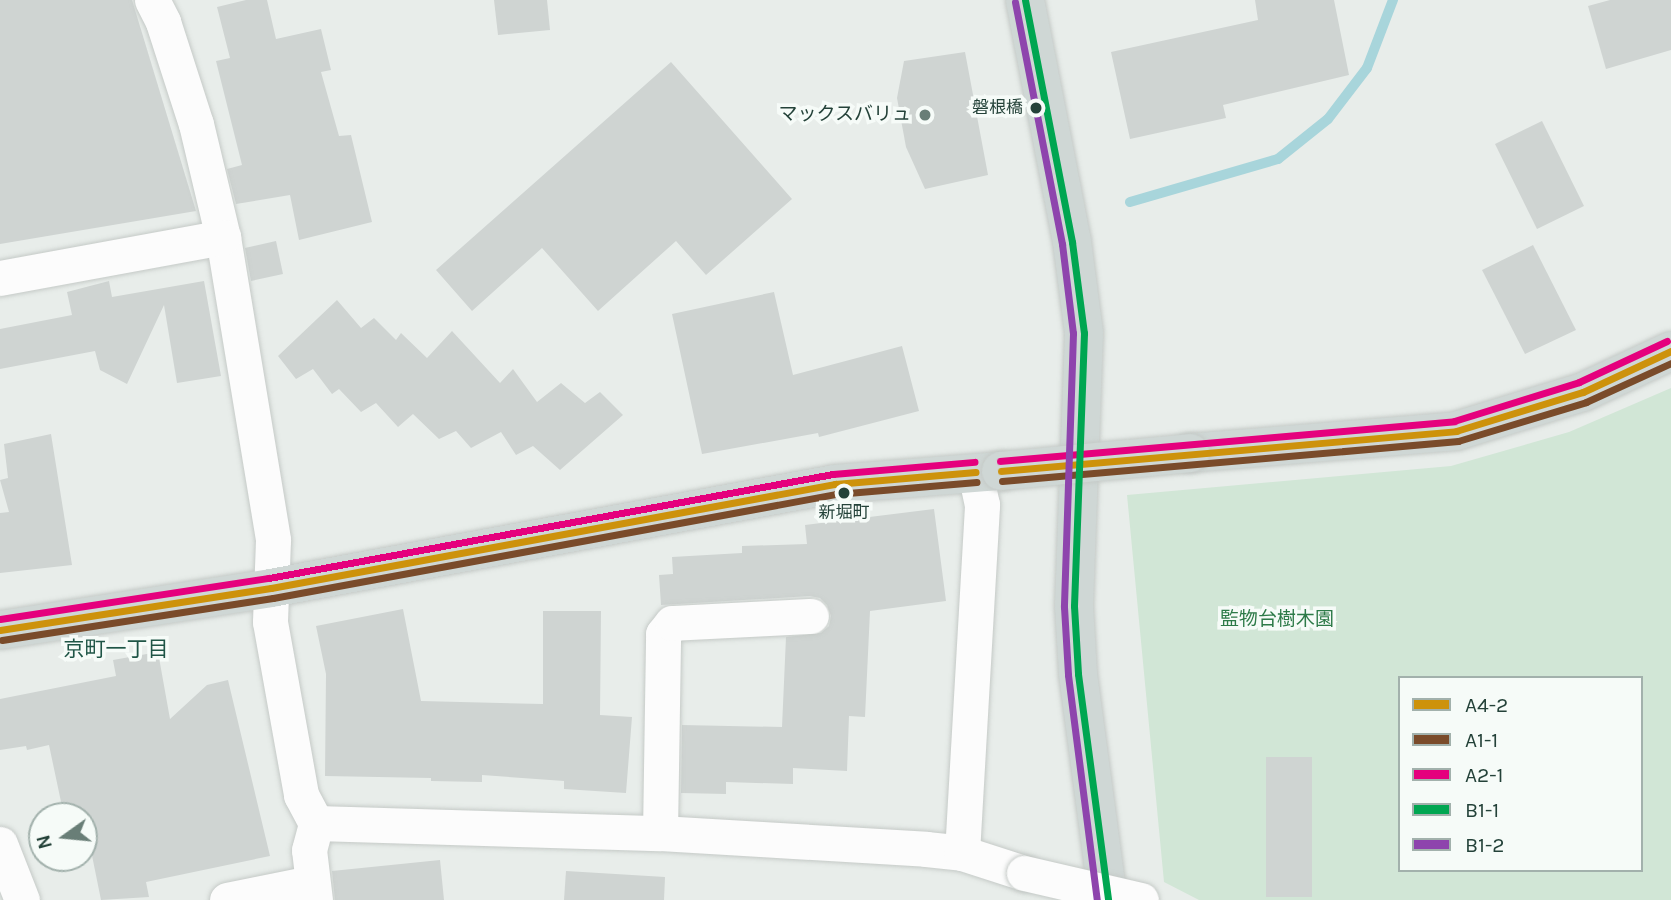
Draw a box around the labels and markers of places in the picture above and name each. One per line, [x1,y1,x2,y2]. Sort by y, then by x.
place label: 磐根橋 [972,98,1023,118]
marker: 磐根橋 [1029,101,1043,115]
place label: マックスバリュ [778,104,911,126]
marker: マックスバリュ [917,107,933,123]
marker: 新堀町 [837,486,851,500]
place label: 新堀町 [819,503,869,523]

